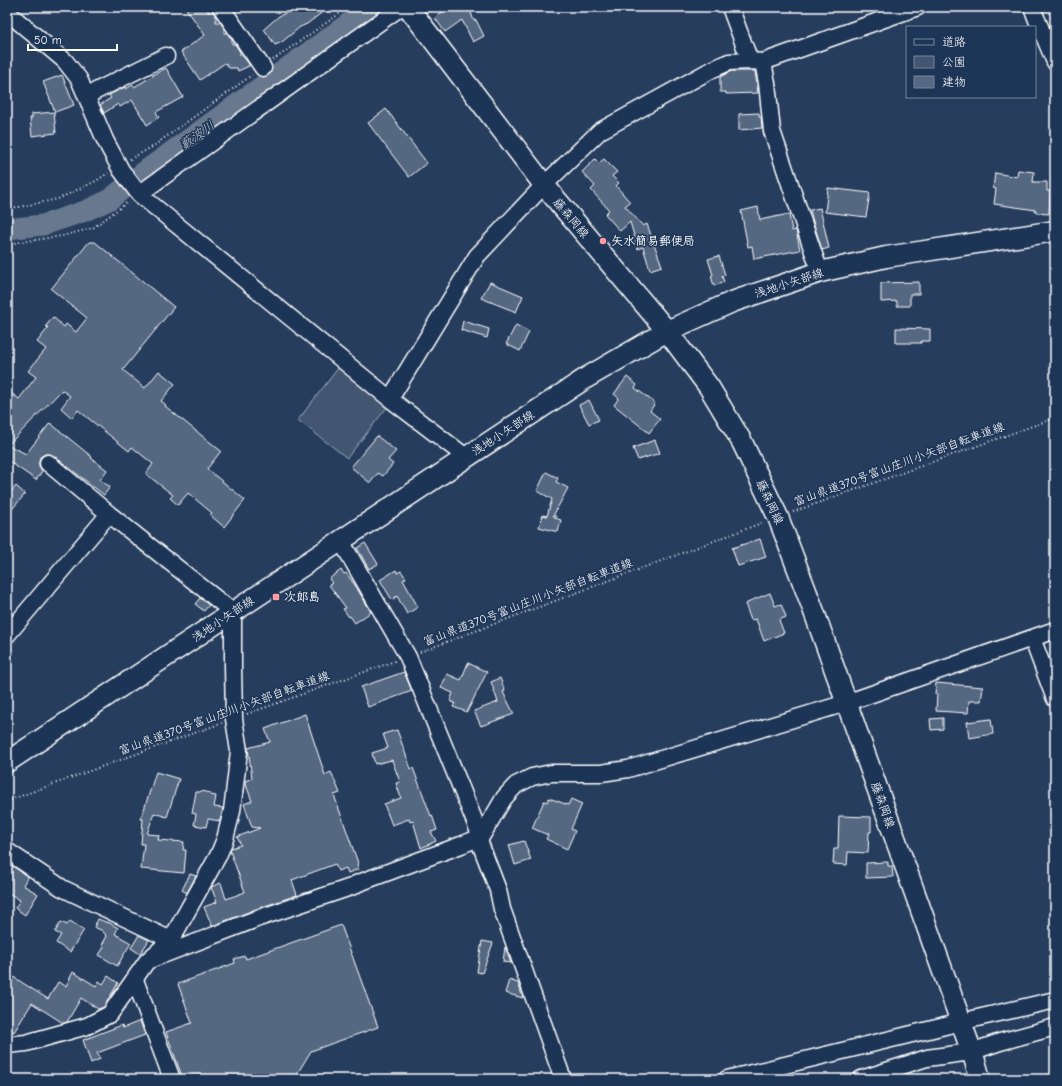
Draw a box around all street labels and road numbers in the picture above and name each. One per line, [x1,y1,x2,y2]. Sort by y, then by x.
street label: 藤森岡線 [550,195,592,241]
street label: 浅地小矢部線 [753,265,825,301]
street label: 浅地小矢部線 [469,408,537,458]
street label: 富山県道370号富山庄川小矢部自転車道線 [792,419,1006,509]
street label: 藤森岡線 [754,477,786,527]
street label: 富山県道370号富山庄川小矢部自転車道線 [421,555,635,649]
street label: 浅地小矢部線 [189,593,257,645]
street label: 富山県道370号富山庄川小矢部自転車道線 [117,668,331,758]
street label: 藤森岡線 [868,780,898,830]

